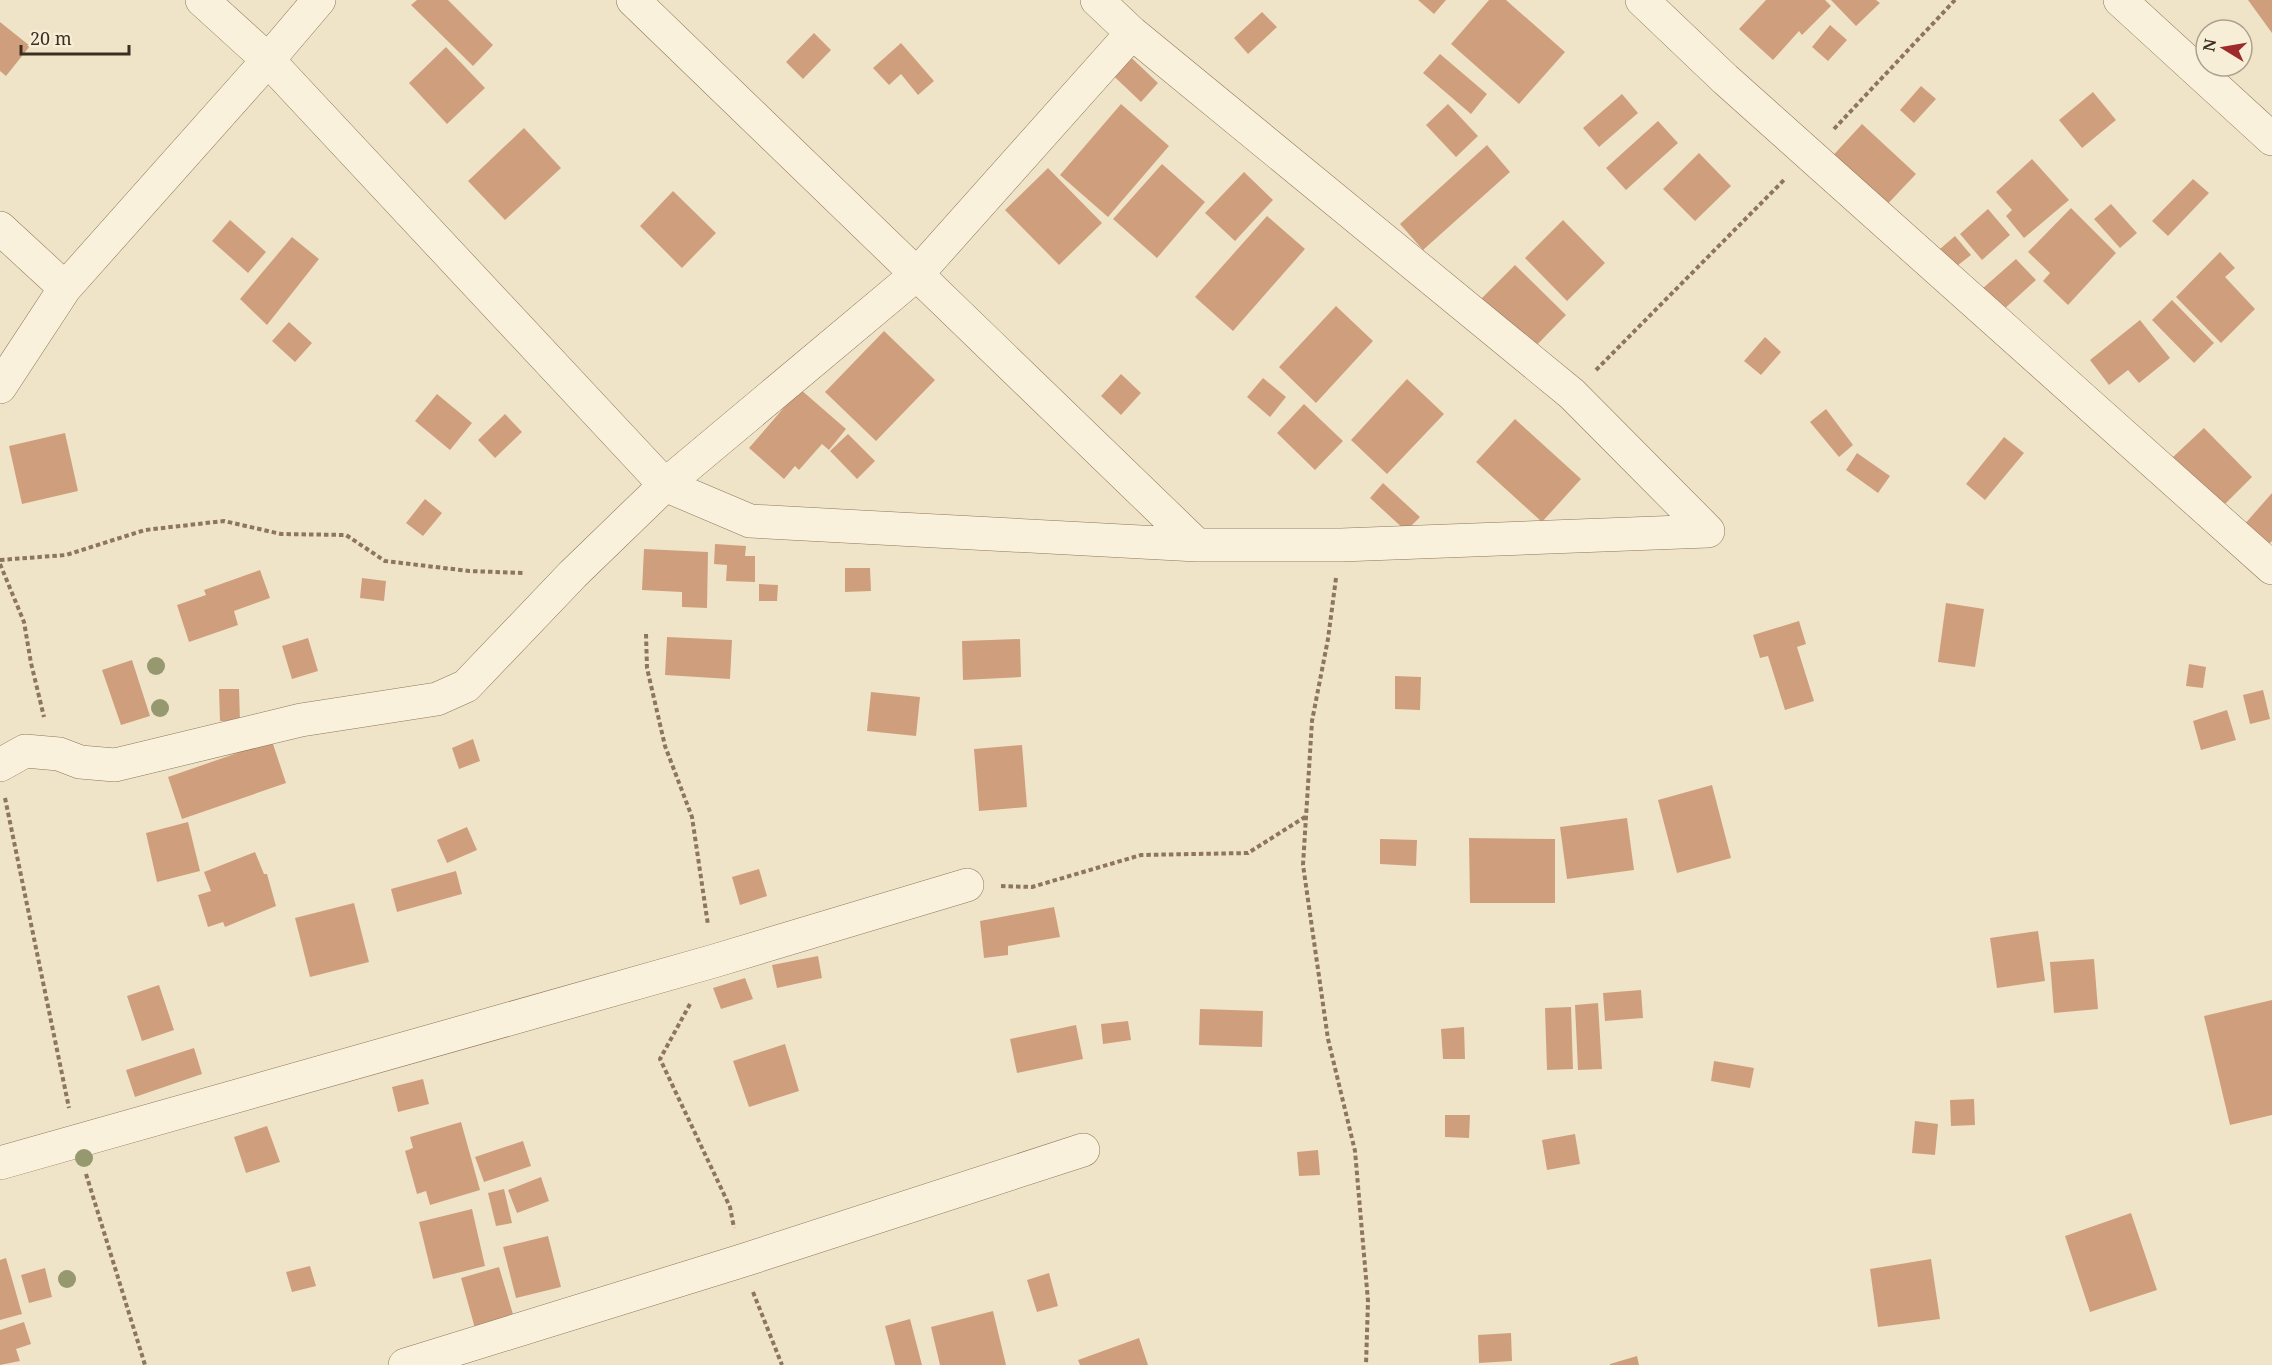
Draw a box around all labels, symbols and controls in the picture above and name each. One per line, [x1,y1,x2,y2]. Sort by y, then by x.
scale bar [21,18,129,56]
north arrow [2194,18,2254,78]
text: 20 m [30,26,72,50]
text: N [2197,36,2221,53]

